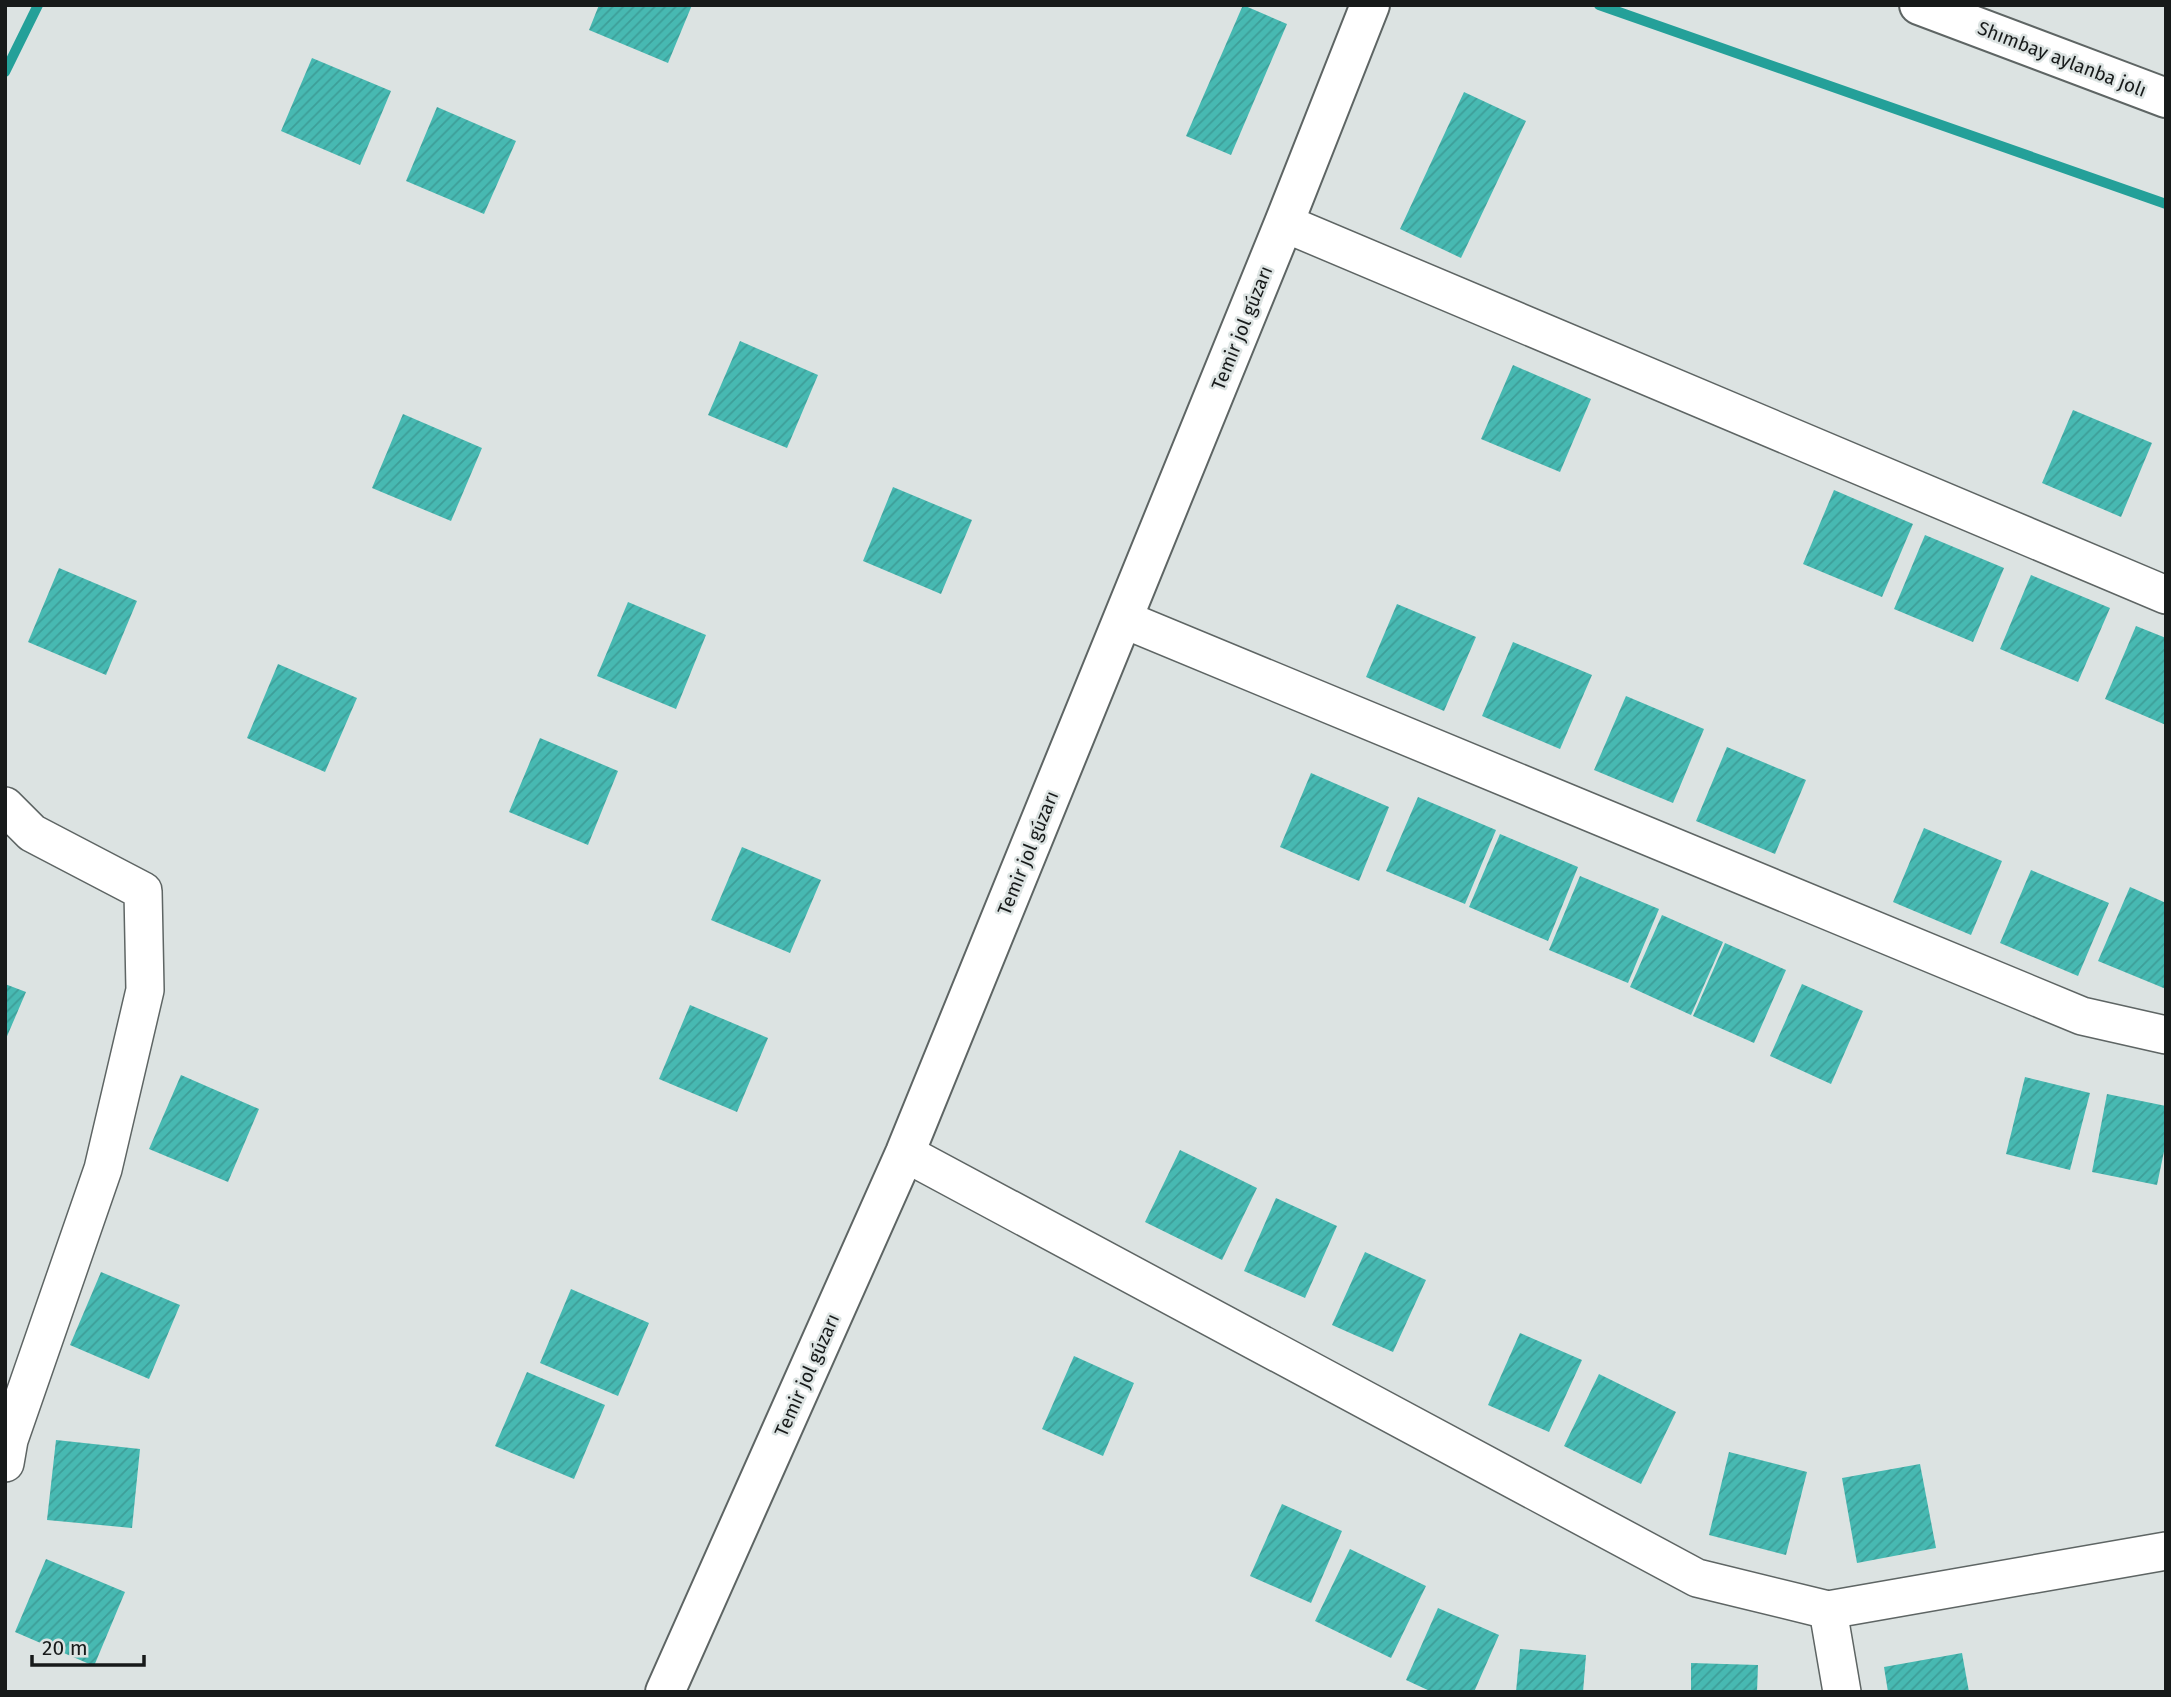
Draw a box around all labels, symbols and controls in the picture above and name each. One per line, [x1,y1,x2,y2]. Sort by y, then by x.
street label: Shımbay aylanba jolı [1974,16,2150,102]
street label: Temir jol gúzarı [1207,263,1277,393]
street label: Temir jol gúzarı [993,788,1063,918]
street label: Temir jol gúzarı [770,1310,844,1440]
scale bar [32,1624,144,1668]
text: 20 m [42,1635,88,1661]

